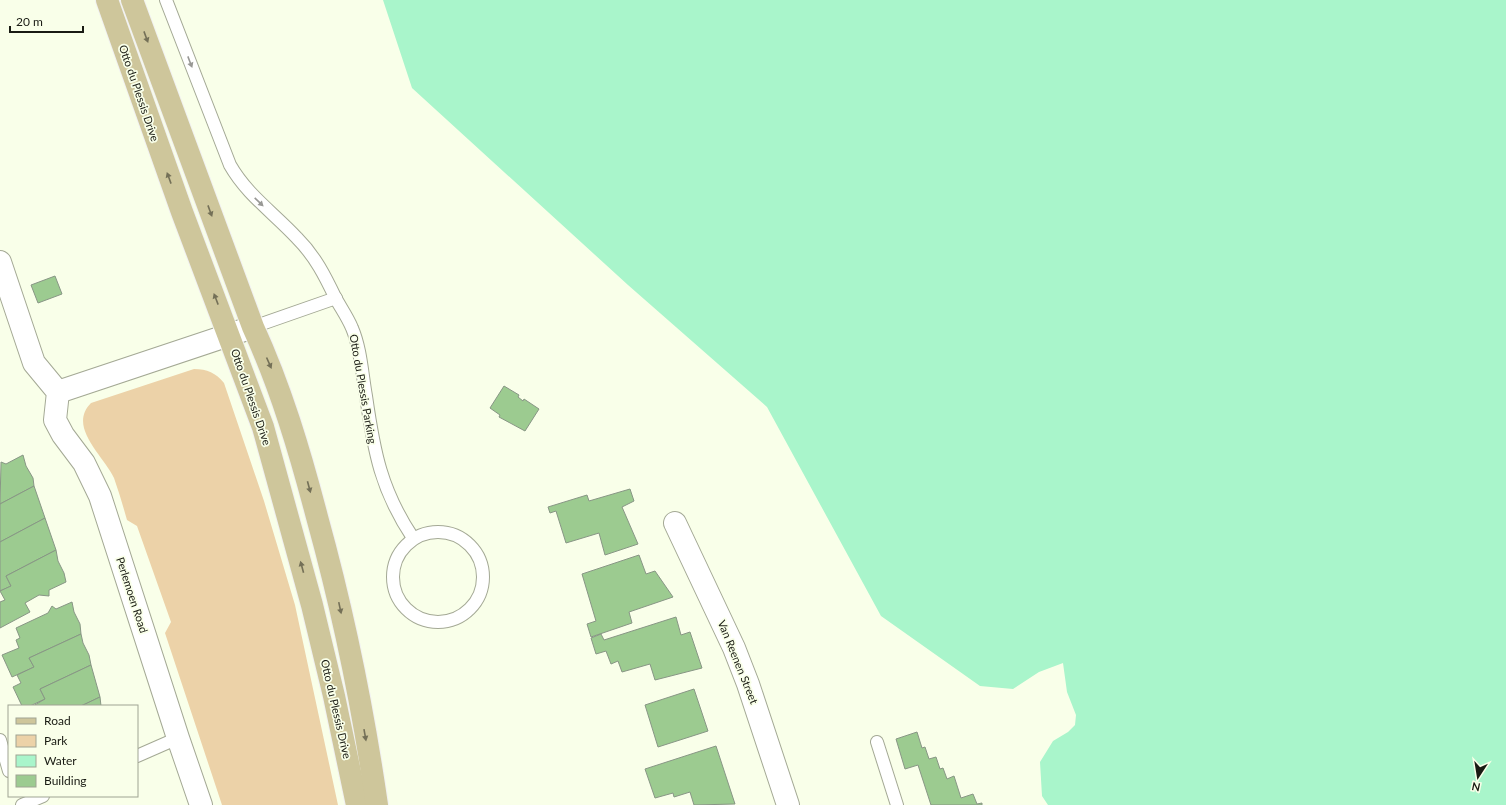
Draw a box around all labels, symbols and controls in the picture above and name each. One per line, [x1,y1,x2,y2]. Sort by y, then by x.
scale bar [10,8,83,34]
text: 20 m [16,14,43,29]
one-way arrow [143,31,149,43]
street label: Otto du Plessis Drive [117,43,162,143]
one-way arrow [188,57,194,69]
one-way arrow [166,171,172,183]
one-way arrow [254,198,264,207]
one-way arrow [208,205,214,217]
one-way arrow [212,293,218,305]
street label: Otto du Plessis Parking [347,333,380,445]
street label: Otto du Plessis Drive [229,347,274,447]
one-way arrow [267,357,273,369]
one-way arrow [306,481,312,493]
street label: Perlemoen Road [114,555,151,634]
one-way arrow [298,561,304,573]
one-way arrow [337,601,343,614]
street label: Van Reenen Street [716,618,761,706]
street label: Otto du Plessis Drive [319,658,354,760]
legend [8,705,138,797]
text: Road [44,713,71,728]
one-way arrow [362,729,368,741]
text: Park [44,733,68,748]
text: Water [44,753,77,768]
north arrow [1458,757,1498,797]
text: Building [44,773,87,788]
text: N [1470,780,1481,795]

